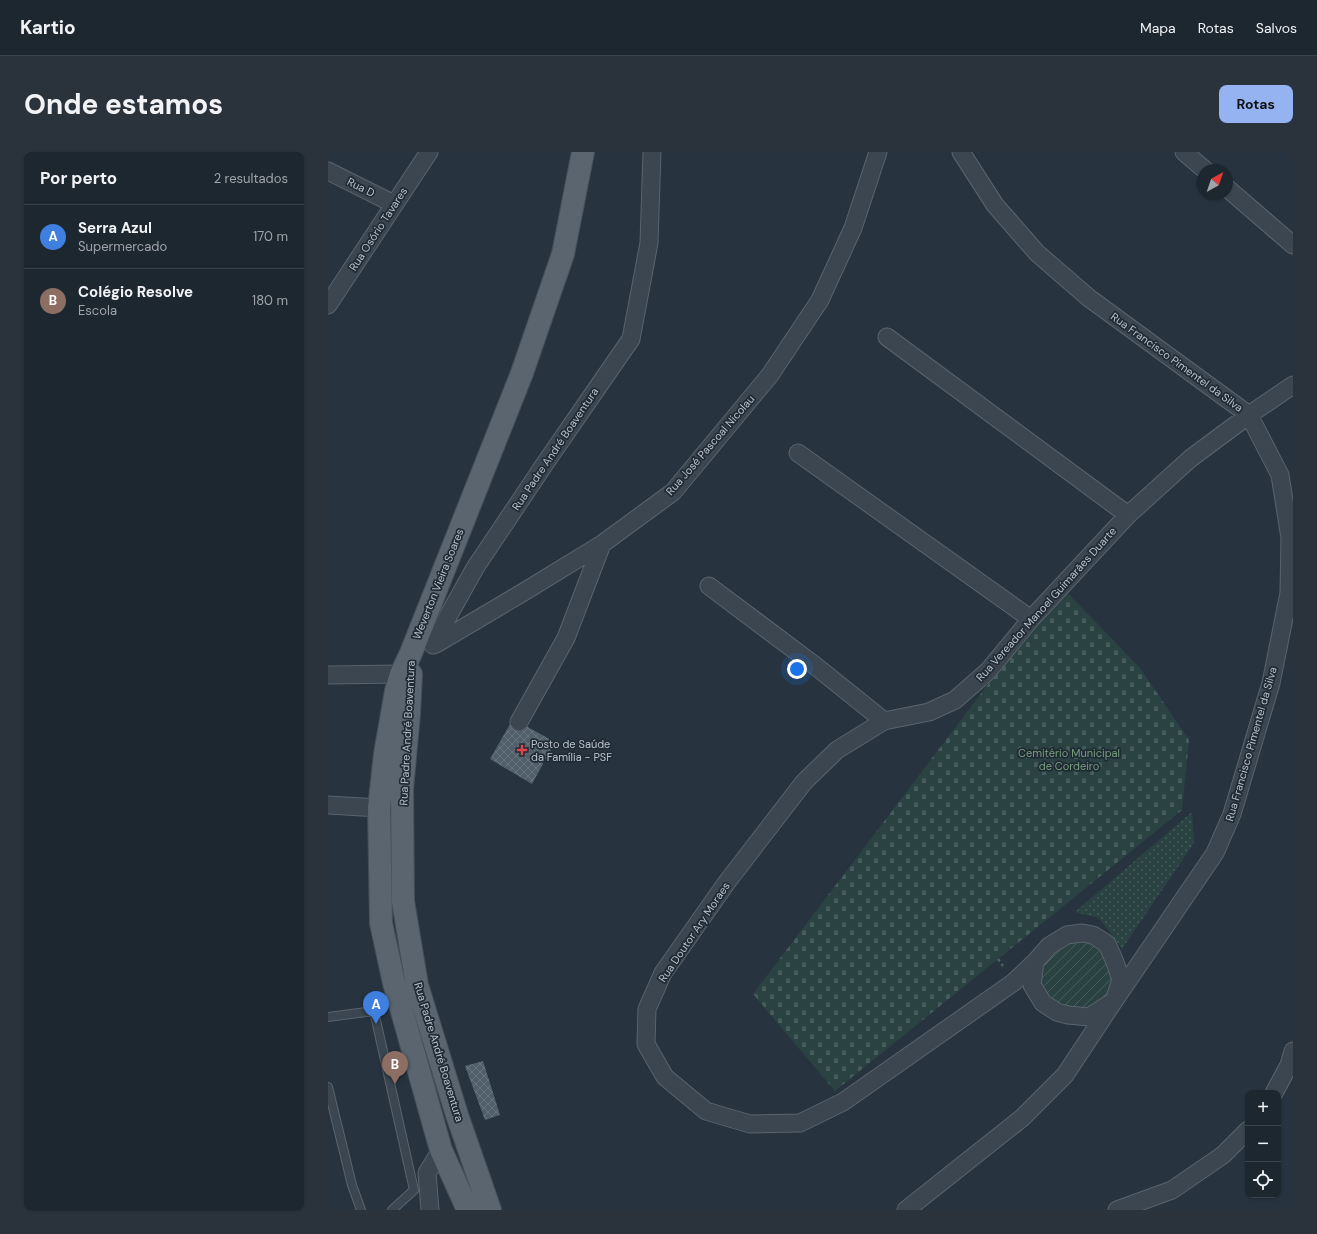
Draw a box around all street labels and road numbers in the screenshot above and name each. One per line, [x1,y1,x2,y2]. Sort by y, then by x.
street label: Rua D [345,174,378,200]
street label: Rua Osório Tavares [346,185,410,273]
street label: Rua Francisco Pimentel da Silva [1108,309,1246,415]
street label: Rua Padre André Boaventura [509,385,601,513]
street label: Rua José Pascoal Nicolau [663,392,757,498]
street label: Rua Vereador Manoel Guimarães Duarte [973,524,1119,684]
street label: Weverton Vieira Soares [409,527,467,641]
street label: Rua Padre André Boaventura [396,660,418,806]
street label: Rua Francisco Pimentel da Silva [1222,665,1280,823]
street label: Rua Doutor Ary Moraes [655,879,733,985]
street label: Rua Padre André Boaventura [411,981,467,1123]

